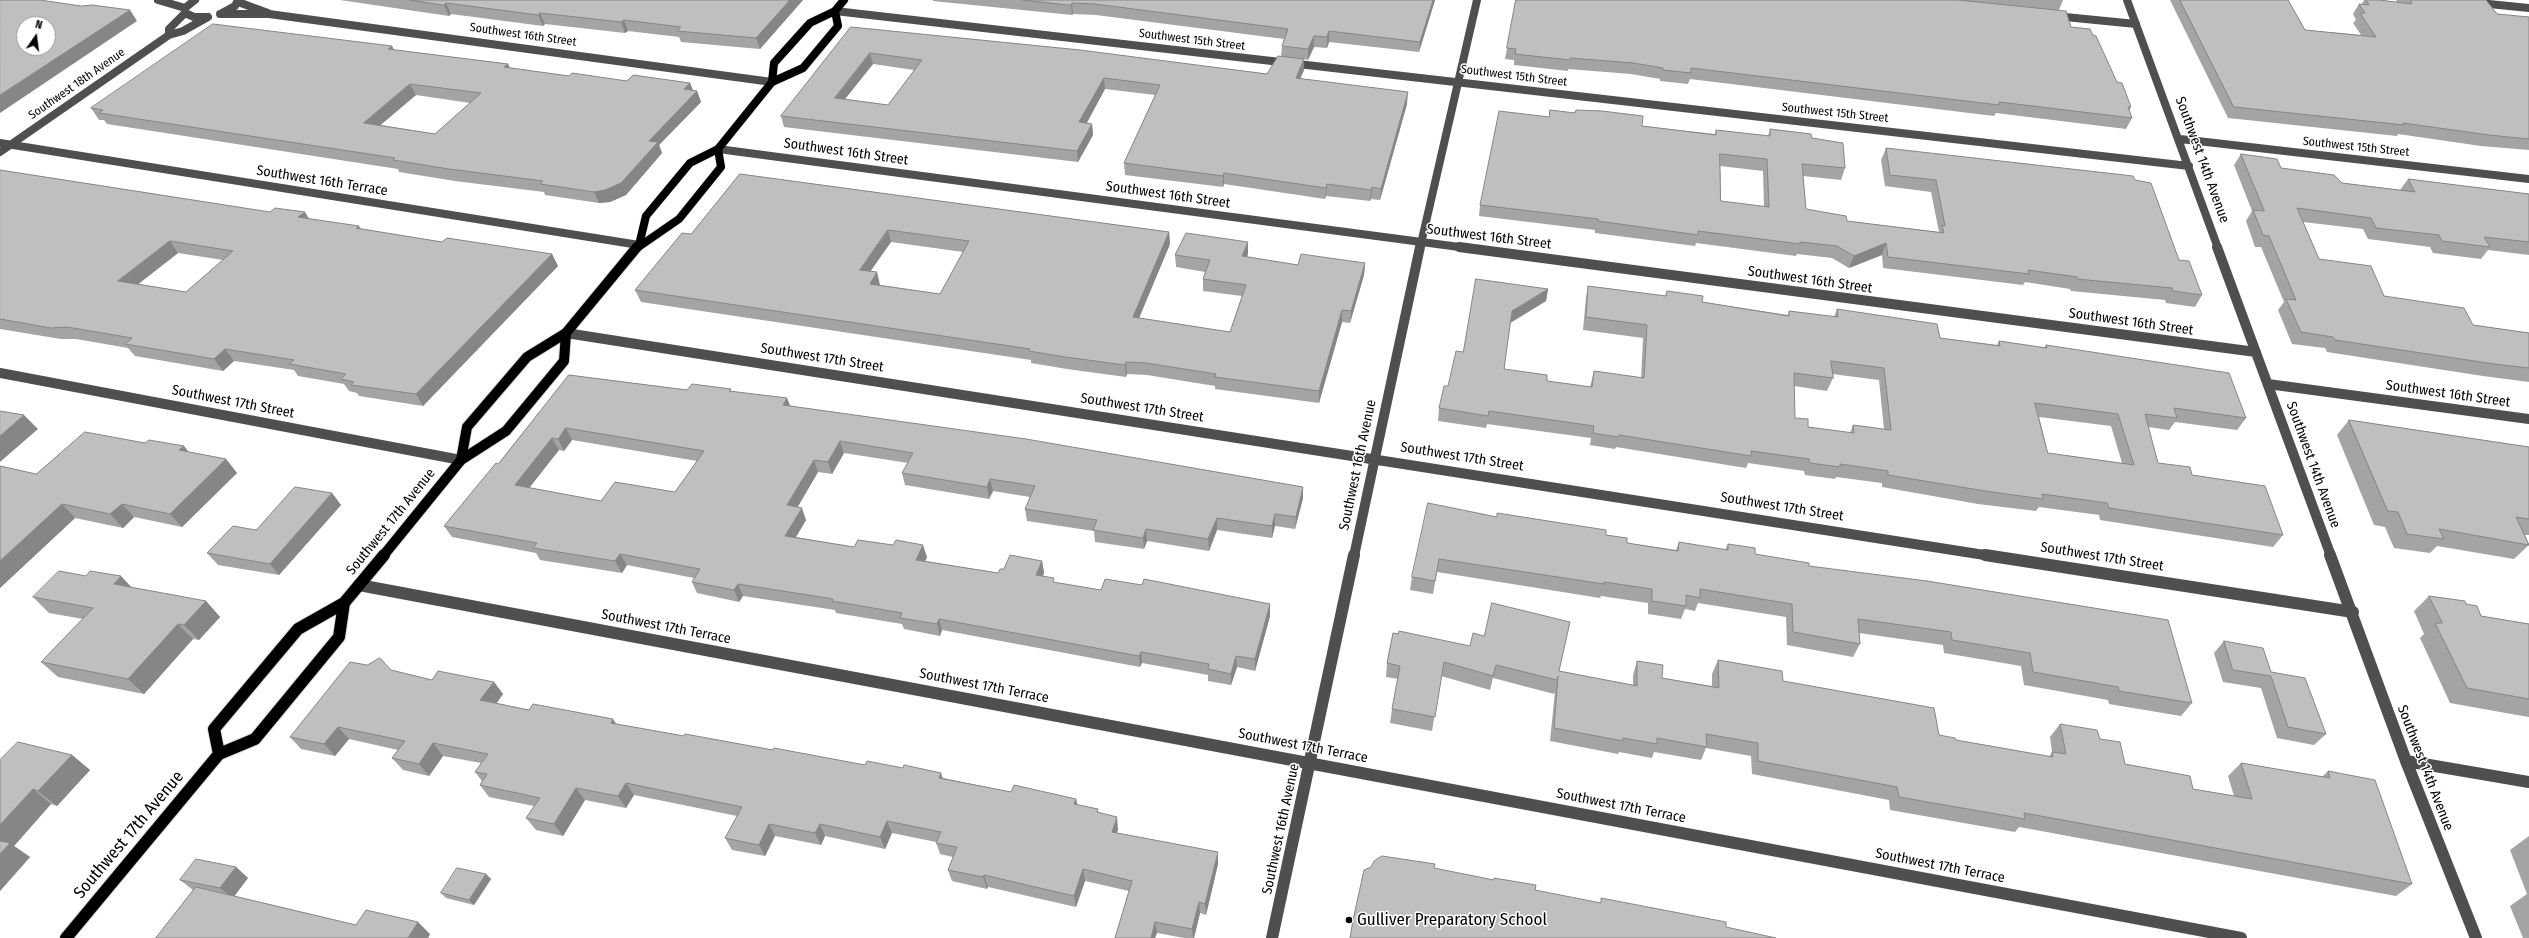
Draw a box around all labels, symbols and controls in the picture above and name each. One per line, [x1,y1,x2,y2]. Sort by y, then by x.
north arrow [16,16,56,56]
text: N [34,18,44,32]
street label: Southwest 16th Street [469,20,577,50]
street label: Southwest 15th Street [1138,26,1246,54]
street label: Southwest 18th Avenue [26,45,128,123]
street label: Southwest 15th Street [1460,62,1568,90]
street label: Southwest 14th Avenue [2171,95,2233,225]
street label: Southwest 15th Street [1781,100,1889,126]
street label: Southwest 15th Street [2302,134,2410,160]
street label: Southwest 16th Street [783,135,909,169]
street label: Southwest 16th Terrace [255,162,389,200]
street label: Southwest 16th Street [1105,178,1231,212]
street label: Southwest 16th Street [1426,221,1552,253]
street label: Southwest 16th Street [1747,263,1873,297]
street label: Southwest 16th Street [2068,305,2194,339]
street label: Southwest 17th Street [759,340,885,376]
street label: Southwest 16th Street [2385,377,2511,411]
street label: Southwest 17th Street [170,382,296,422]
street label: Southwest 17th Street [1079,390,1205,426]
street label: Southwest 16th Avenue [1336,398,1380,532]
street label: Southwest 14th Avenue [2282,400,2344,530]
street label: Southwest 17th Street [1399,439,1525,475]
street label: Southwest 17th Avenue [343,465,439,579]
street label: Southwest 17th Street [1719,489,1845,525]
street label: Southwest 17th Street [2039,539,2165,575]
street label: Southwest 17th Terrace [600,606,732,648]
street label: Southwest 17th Terrace [918,665,1050,707]
street label: Southwest 14th Avenue [2393,703,2457,833]
street label: Southwest 17th Terrace [1237,725,1369,767]
street label: Southwest 16th Avenue [1259,762,1303,896]
street label: Southwest 17th Avenue [70,767,188,903]
street label: Southwest 17th Terrace [1555,785,1687,827]
street label: Southwest 17th Terrace [1874,845,2006,887]
place label: Gulliver Preparatory School [1357,910,1547,930]
marker: Gulliver Preparatory School [1344,915,1354,925]

